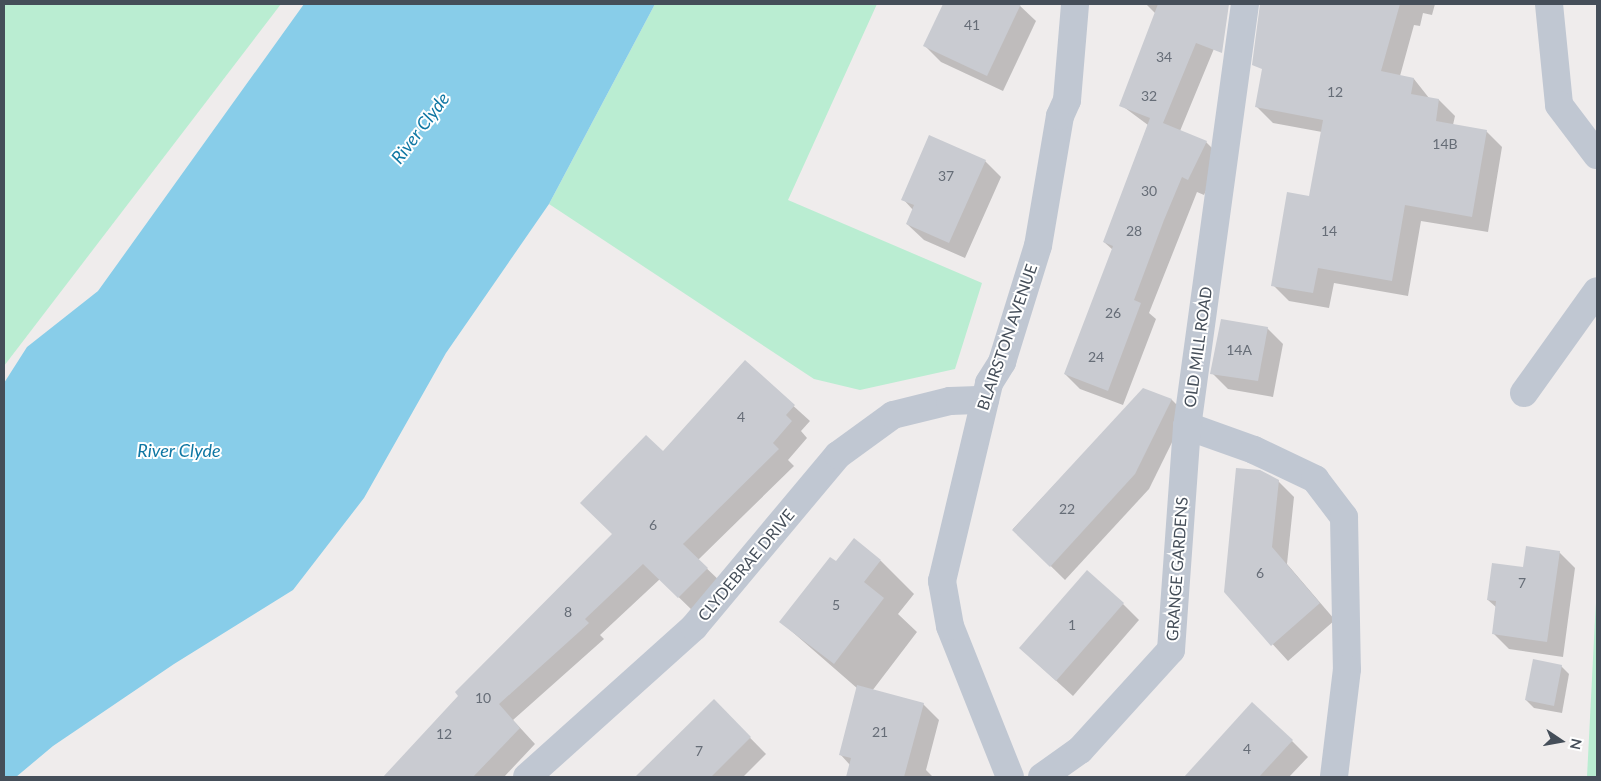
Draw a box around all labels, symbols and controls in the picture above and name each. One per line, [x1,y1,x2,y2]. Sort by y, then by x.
house number: 41 [964,17,980,33]
house number: 34 [1156,49,1172,65]
house number: 12 [1327,84,1343,100]
water label: River Clyde [386,88,454,168]
house number: 32 [1141,88,1157,104]
house number: 14B [1432,136,1458,152]
house number: 37 [938,168,954,184]
house number: 30 [1141,183,1157,199]
house number: 28 [1126,223,1142,239]
house number: 14 [1321,223,1337,239]
street label: BLAIRSTON AVENUE [973,261,1041,413]
street label: OLD MILL ROAD [1180,285,1216,409]
house number: 26 [1105,305,1121,321]
house number: 14A [1226,342,1252,358]
house number: 24 [1088,349,1104,365]
house number: 4 [737,409,745,425]
water label: River Clyde [137,439,221,461]
street label: GRANGE GARDENS [1162,496,1192,642]
house number: 22 [1059,501,1075,517]
street label: CLYDEBRAE DRIVE [694,505,798,625]
house number: 6 [649,517,657,533]
house number: 6 [1256,565,1264,581]
house number: 7 [1518,575,1526,591]
house number: 5 [832,597,840,613]
house number: 8 [564,604,572,620]
house number: 1 [1068,617,1076,633]
house number: 10 [475,690,491,706]
north arrow [1536,716,1586,766]
house number: 21 [872,724,888,740]
house number: 12 [436,726,452,742]
text: N [1567,737,1586,751]
house number: 4 [1243,741,1251,757]
house number: 7 [695,743,703,759]

